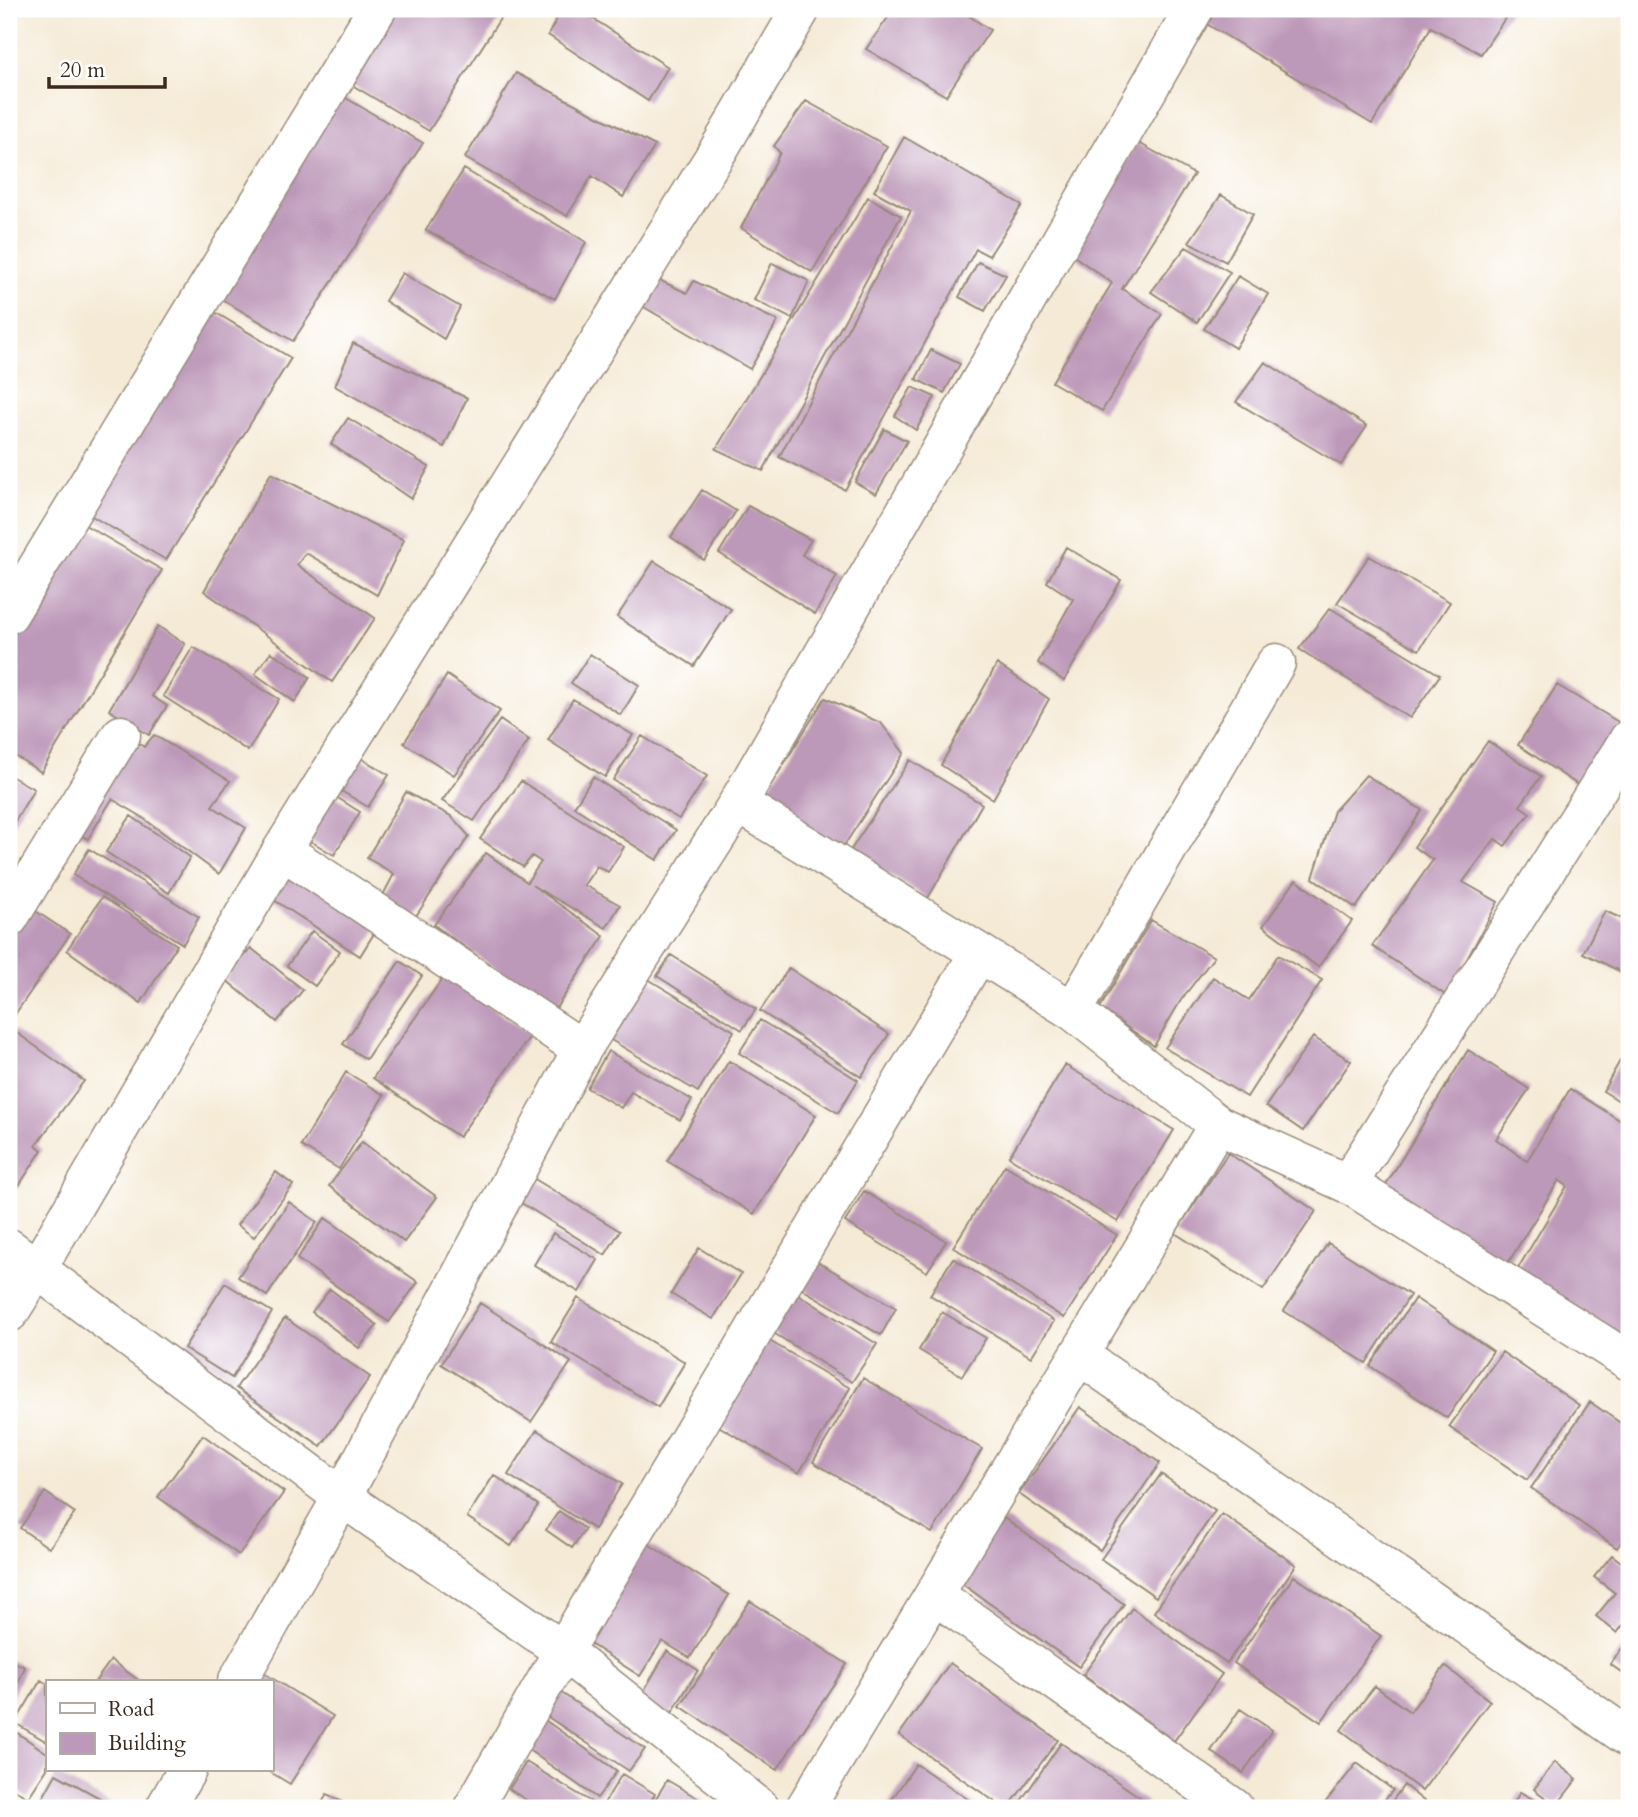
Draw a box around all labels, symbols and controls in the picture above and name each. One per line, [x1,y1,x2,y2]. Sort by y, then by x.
scale bar [49,46,164,90]
text: 20 m [60,56,105,85]
legend [46,1680,273,1772]
text: Road [108,1695,154,1724]
text: Building [108,1729,186,1758]

